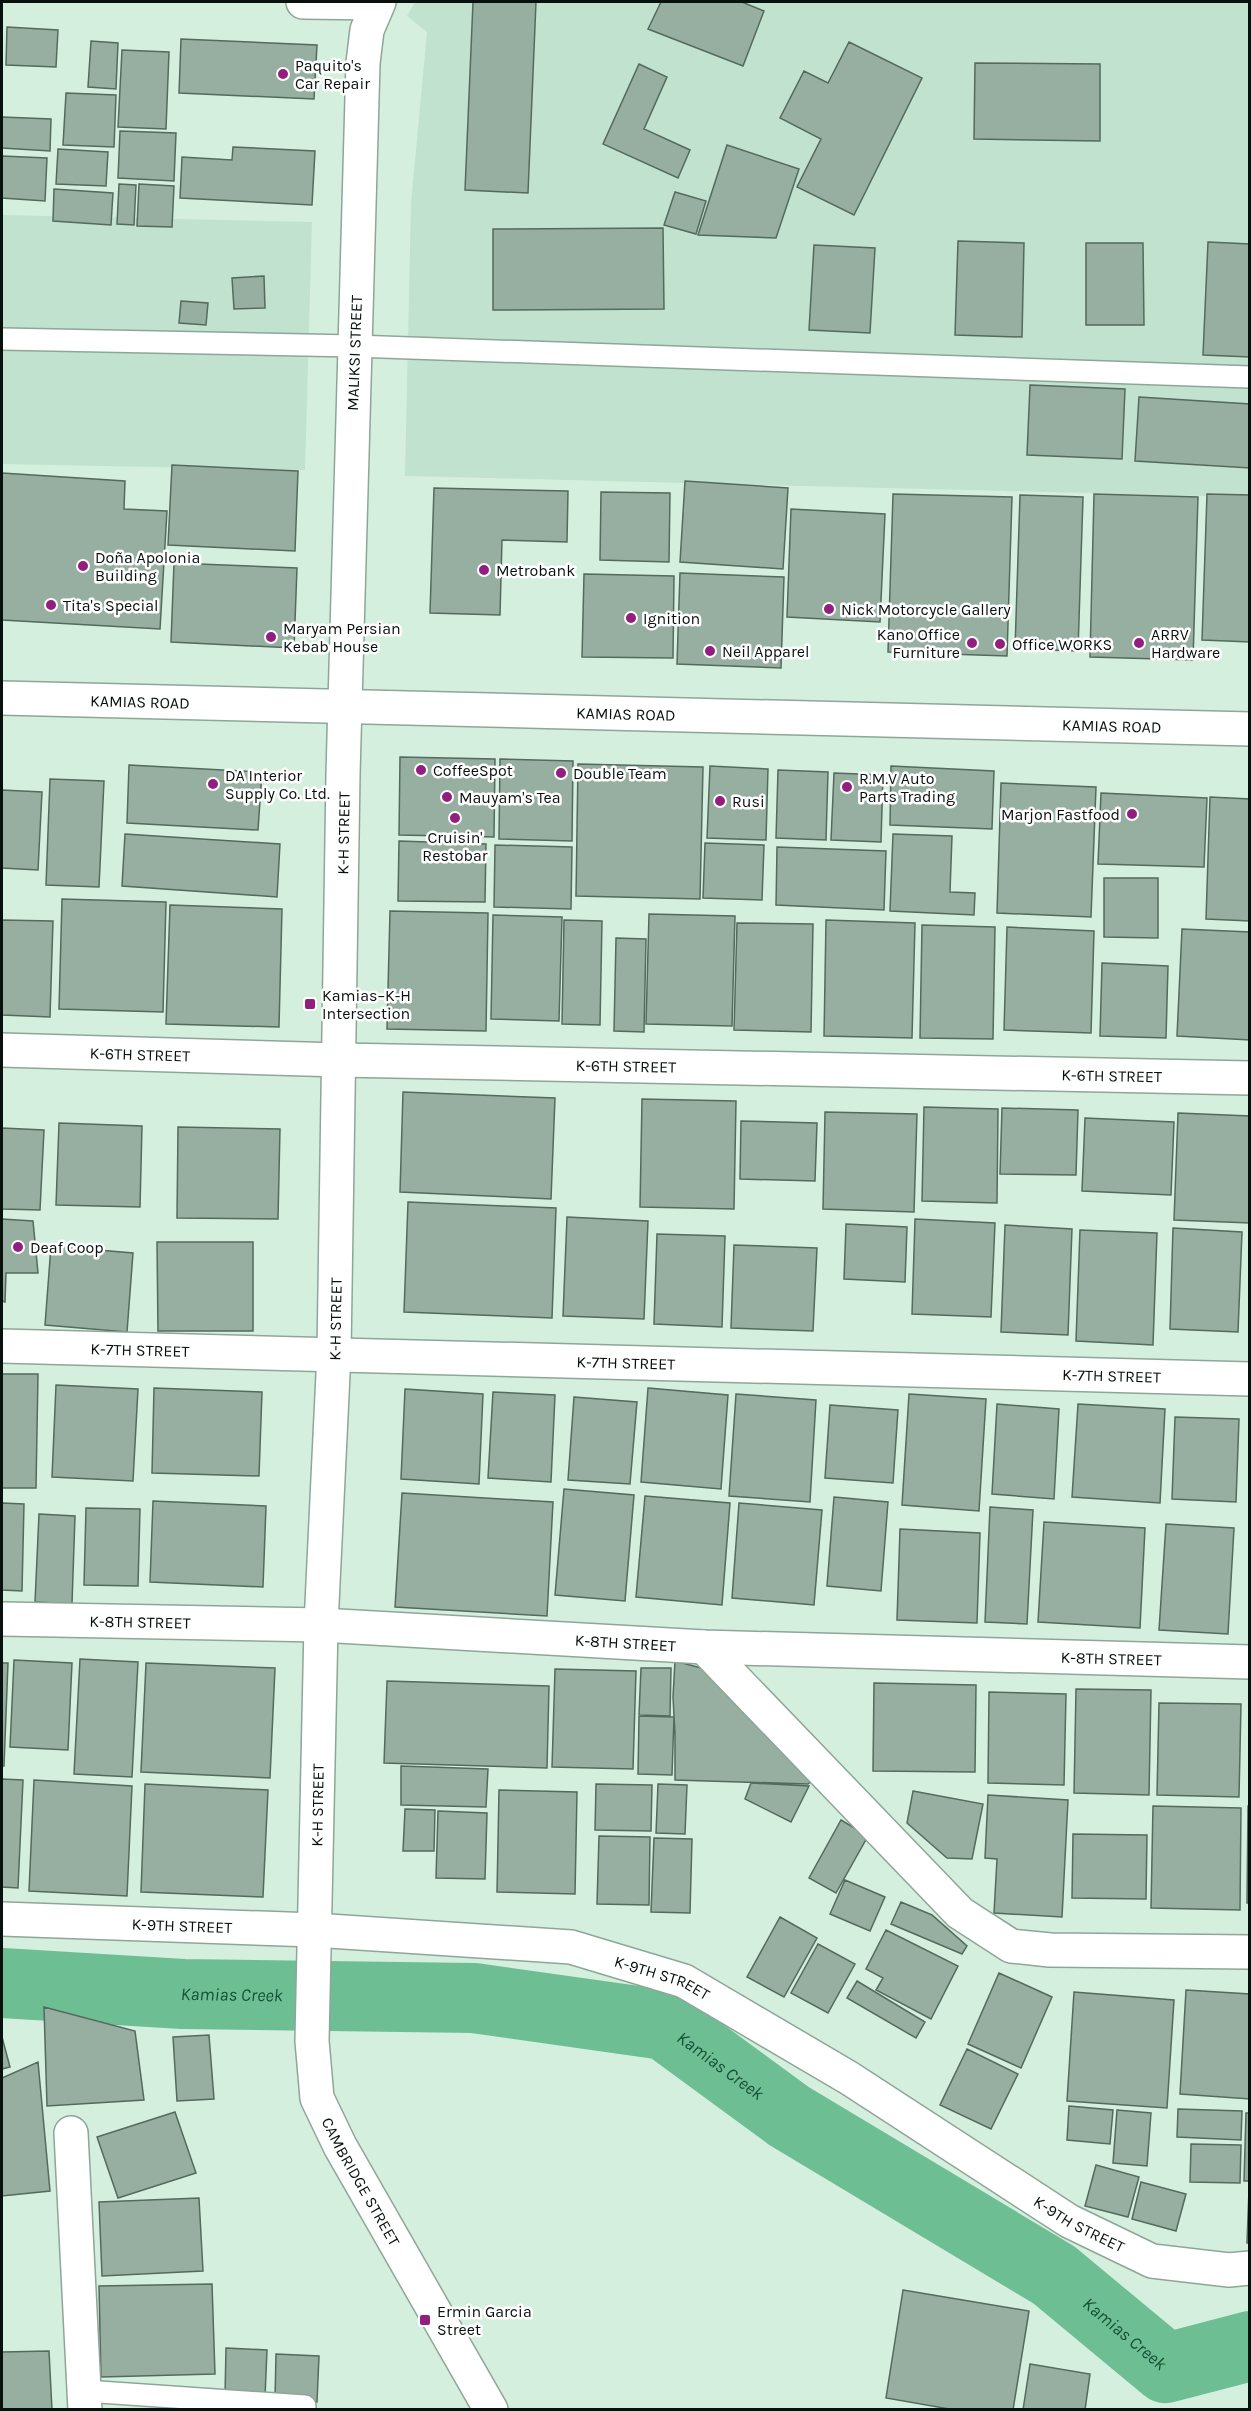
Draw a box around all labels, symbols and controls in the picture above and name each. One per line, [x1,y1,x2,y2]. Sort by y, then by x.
place label: Paquito's Car Repair [295,56,370,93]
marker: Paquito's Car Repair [276,67,290,81]
street label: MALIKSI STREET [343,295,366,411]
place label: Doña Apolonia Building [95,548,200,585]
marker: Doña Apolonia Building [76,559,90,573]
place label: Metrobank [496,561,575,580]
marker: Metrobank [477,563,491,577]
place label: Tita's Special [63,596,159,615]
marker: Tita's Special [44,598,58,612]
place label: Nick Motorcycle Gallery [841,600,1011,619]
marker: Nick Motorcycle Gallery [822,602,836,616]
place label: Ignition [643,609,700,628]
marker: Ignition [624,611,638,625]
place label: Maryam Persian Kebab House [283,619,401,656]
place label: Kano Office Furniture [877,625,960,662]
place label: ARRV Hardware [1151,625,1220,662]
marker: Maryam Persian Kebab House [264,630,278,644]
place label: Office WORKS [1012,635,1112,654]
marker: Kano Office Furniture [965,636,979,650]
marker: ARRV Hardware [1132,636,1146,650]
marker: Office WORKS [993,637,1007,651]
place label: Neil Apparel [722,642,809,661]
marker: Neil Apparel [703,644,717,658]
street label: KAMIAS ROAD [90,691,190,713]
street label: KAMIAS ROAD [576,703,676,725]
street label: KAMIAS ROAD [1062,715,1162,737]
place label: CoffeeSpot [433,761,513,780]
marker: CoffeeSpot [414,763,428,777]
place label: Double Team [573,764,667,783]
place label: DA Interior Supply Co. Ltd. [225,766,330,803]
marker: Double Team [554,766,568,780]
place label: R.M.V Auto Parts Trading [859,769,955,806]
marker: DA Interior Supply Co. Ltd. [206,777,220,791]
marker: R.M.V Auto Parts Trading [840,780,854,794]
place label: Mauyam's Tea [459,788,560,807]
marker: Mauyam's Tea [440,790,454,804]
street label: K-H STREET [333,791,354,875]
place label: Rusi [732,792,765,811]
marker: Rusi [713,794,727,808]
place label: Marjon Fastfood [1001,805,1120,824]
marker: Marjon Fastfood [1125,807,1139,821]
marker: Cruisin' Restobar [448,811,462,825]
place label: Cruisin' Restobar [422,828,488,865]
place label: Kamias–K-H Intersection [322,986,411,1023]
marker: Kamias–K-H Intersection [303,997,317,1011]
street label: K-6TH STREET [89,1044,190,1066]
street label: K-6TH STREET [575,1056,676,1077]
street label: K-6TH STREET [1061,1065,1162,1086]
place label: Deaf Coop [30,1238,104,1257]
marker: Deaf Coop [11,1240,25,1254]
street label: K-H STREET [325,1277,346,1361]
street label: K-7TH STREET [90,1339,190,1361]
street label: K-7TH STREET [576,1352,675,1374]
street label: K-7TH STREET [1062,1365,1161,1387]
street label: K-8TH STREET [89,1612,191,1633]
street label: K-8TH STREET [574,1631,676,1655]
street label: K-8TH STREET [1060,1648,1162,1670]
street label: K-H STREET [307,1763,328,1847]
street label: K-9TH STREET [131,1915,232,1937]
street label: K-9TH STREET [612,1952,713,2004]
water label: Kamias Creek [180,1983,284,2006]
water label: Kamias Creek [673,2027,769,2105]
street label: CAMBRIDGE STREET [318,2114,404,2249]
street label: K-9TH STREET [1030,2192,1128,2256]
water label: Kamias Creek [1078,2293,1172,2375]
place label: Ermin Garcia Street [437,2302,532,2339]
marker: Ermin Garcia Street [418,2313,432,2327]

